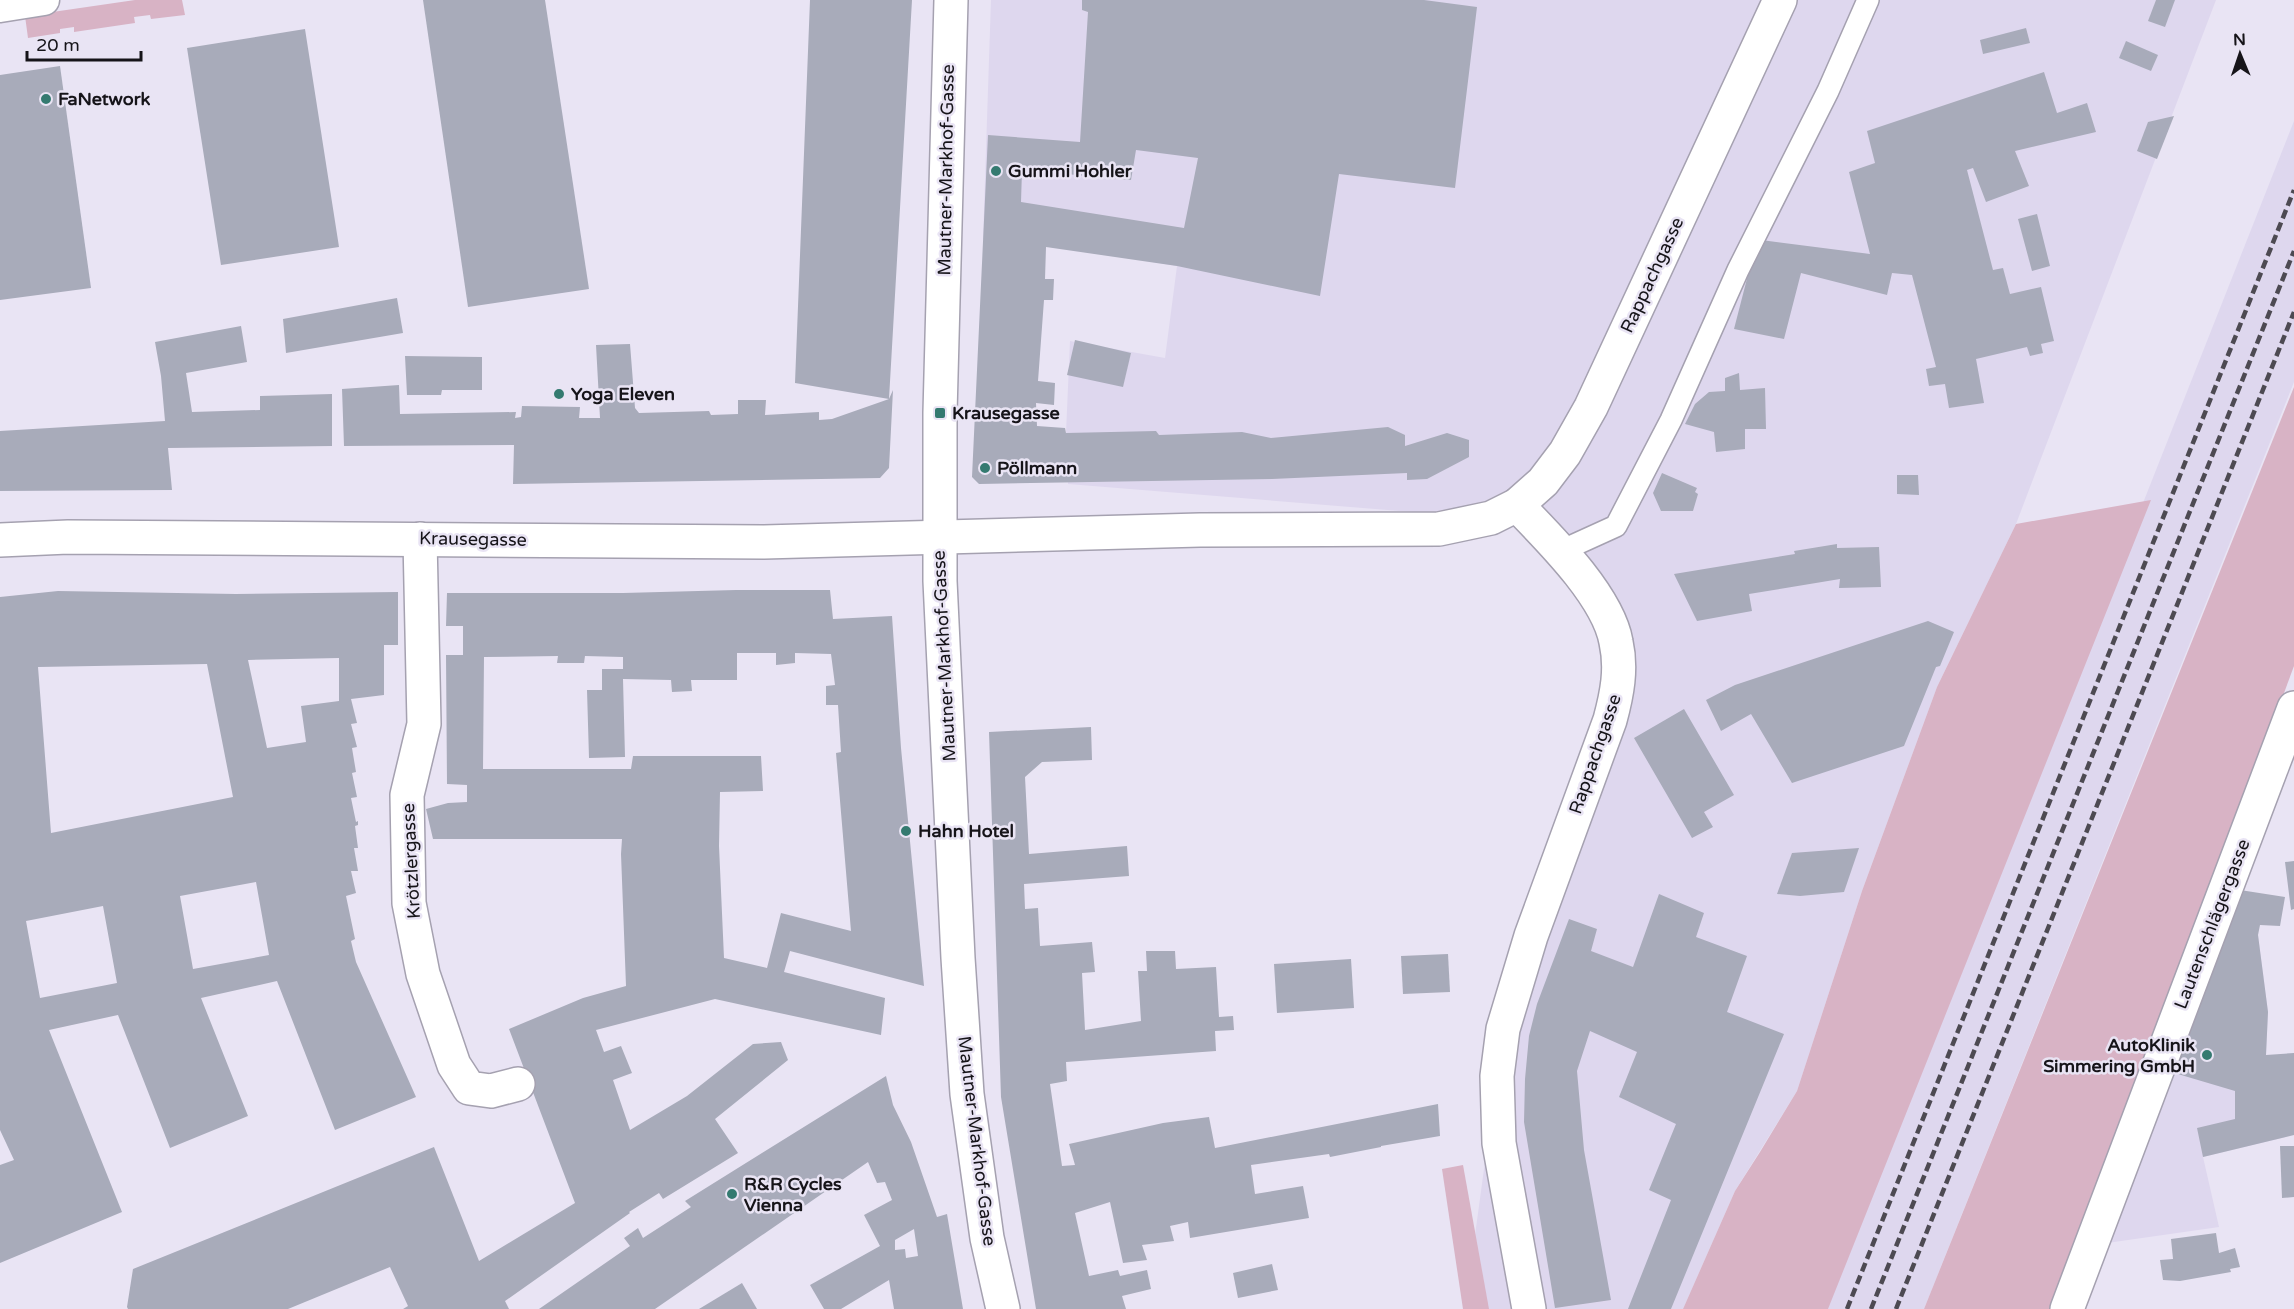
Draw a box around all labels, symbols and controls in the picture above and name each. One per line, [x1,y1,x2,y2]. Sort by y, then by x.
scale bar [27,24,141,62]
north arrow [2210,24,2270,84]
text: N [2233,30,2246,50]
text: 20 m [36,34,80,56]
street label: Mautner-Markhof-Gasse [933,64,959,276]
place label: FaNetwork [58,88,151,110]
marker: FaNetwork [39,92,53,106]
place label: Gummi Hohler [1008,160,1133,182]
marker: Gummi Hohler [989,164,1003,178]
street label: Rappachgasse [1616,214,1688,336]
place label: Yoga Eleven [571,383,675,405]
marker: Yoga Eleven [552,387,566,401]
place label: Krausegasse [952,402,1060,424]
marker: Krausegasse [933,406,947,420]
place label: Pöllmann [997,457,1077,479]
marker: Pöllmann [978,461,992,475]
street label: Krausegasse [419,527,527,551]
street label: Mautner-Markhof-Gasse [927,550,961,762]
street label: Rappachgasse [1564,691,1626,817]
street label: Krötzlergasse [397,803,425,919]
place label: Hahn Hotel [918,820,1014,842]
marker: Hahn Hotel [899,824,913,838]
street label: Lautenschlägergasse [2169,836,2255,1012]
place label: AutoKlinik Simmering GmbH [2043,1034,2195,1077]
street label: Mautner-Markhof-Gasse [953,1035,1001,1247]
marker: AutoKlinik Simmering GmbH [2200,1048,2214,1062]
place label: R&R Cycles Vienna [744,1173,842,1216]
marker: R&R Cycles Vienna [725,1187,739,1201]

